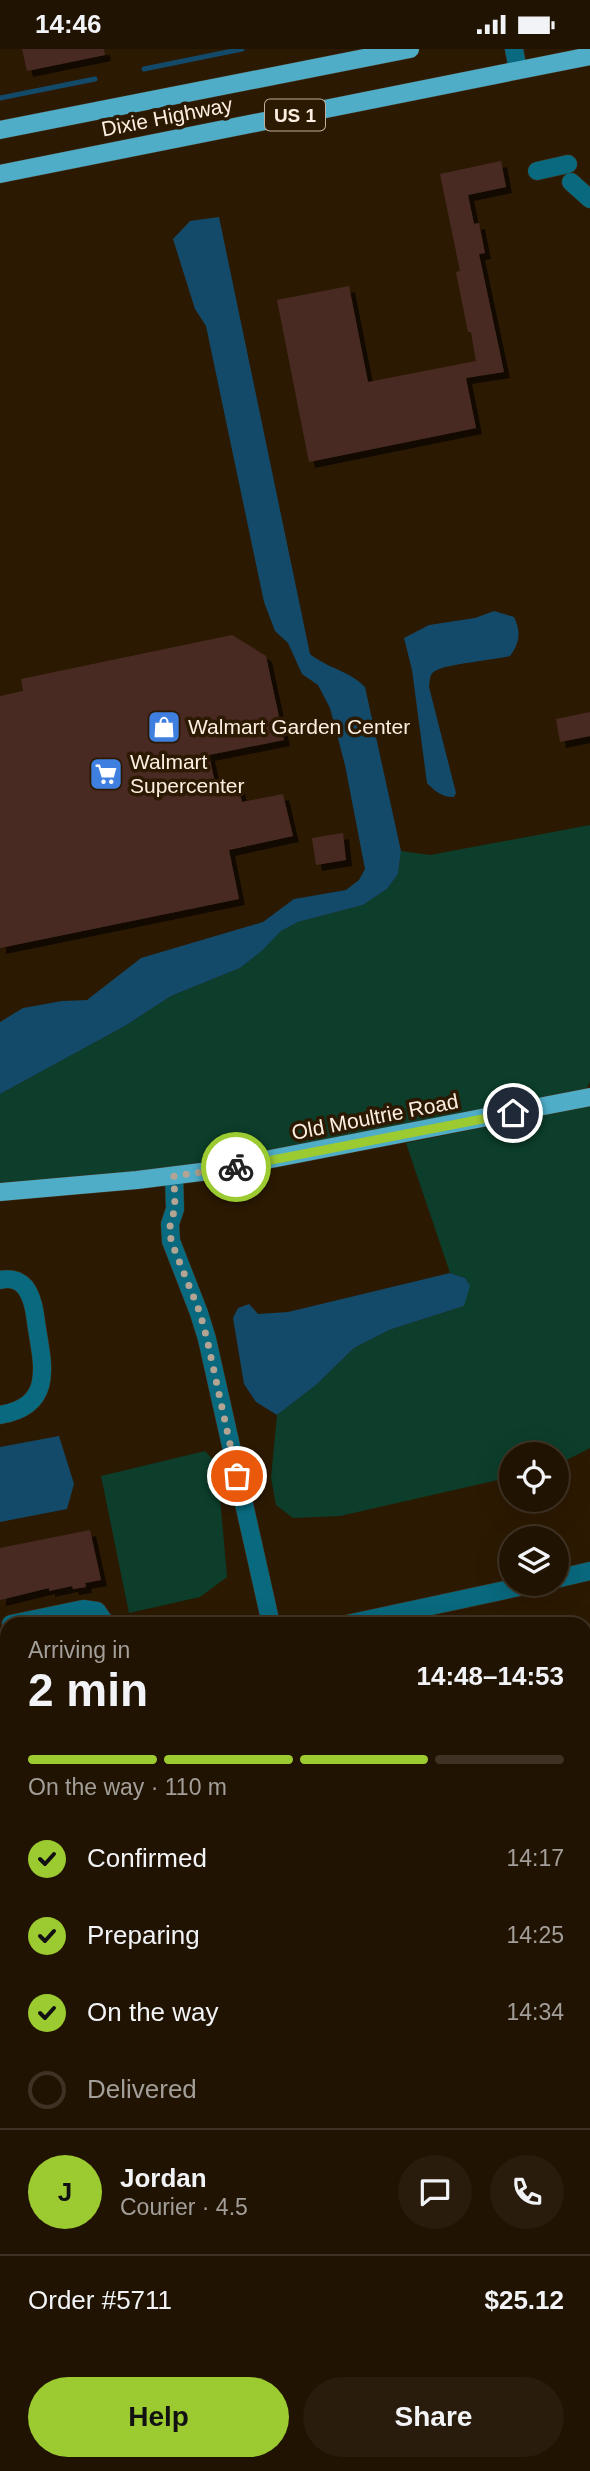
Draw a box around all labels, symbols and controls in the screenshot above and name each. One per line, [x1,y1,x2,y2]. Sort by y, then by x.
text: 14:46 [35,9,102,39]
street label: Dixie Highway [99,92,235,140]
road number: US 1 [265,99,325,131]
shop icon: Walmart Garden Center [145,708,183,746]
place label: Walmart Garden Center [188,715,410,738]
place label: Walmart Supercenter [130,750,244,797]
supermarket icon: Walmart Supercenter [87,755,125,793]
pin [483,1083,543,1143]
street label: Old Moultrie Road [290,1089,460,1144]
icon: home [494,1094,532,1132]
courier [201,1132,271,1202]
icon: bike [217,1148,255,1186]
map controls [499,1442,569,1596]
button: locate [499,1442,569,1512]
pin [207,1446,267,1506]
icon: bag [218,1457,256,1495]
button: layers [499,1526,569,1596]
text: Arriving in [28,1637,130,1663]
text: 14:48–14:53 [417,1661,564,1691]
text: 2 min [28,1664,148,1716]
text: On the way · 110 m [28,1774,227,1800]
icon: check [28,1840,66,1878]
text: Confirmed [87,1843,207,1873]
text: 14:17 [506,1845,564,1871]
icon: check [28,1917,66,1955]
text: Preparing [87,1920,200,1950]
text: 14:25 [506,1922,564,1948]
icon: check [28,1994,66,2032]
text: On the way [87,1997,219,2027]
text: 14:34 [506,1999,564,2025]
text: Delivered [87,2074,197,2104]
button: chat [398,2155,472,2229]
button: phone [490,2155,564,2229]
text: Jordan [120,2163,207,2193]
text: J [58,2177,72,2207]
text: Courier · 4.5 [120,2194,248,2220]
text: Order #5711 [28,2285,172,2315]
text: $25.12 [484,2285,564,2315]
button: Help [28,2377,289,2457]
button: Share [303,2377,564,2457]

